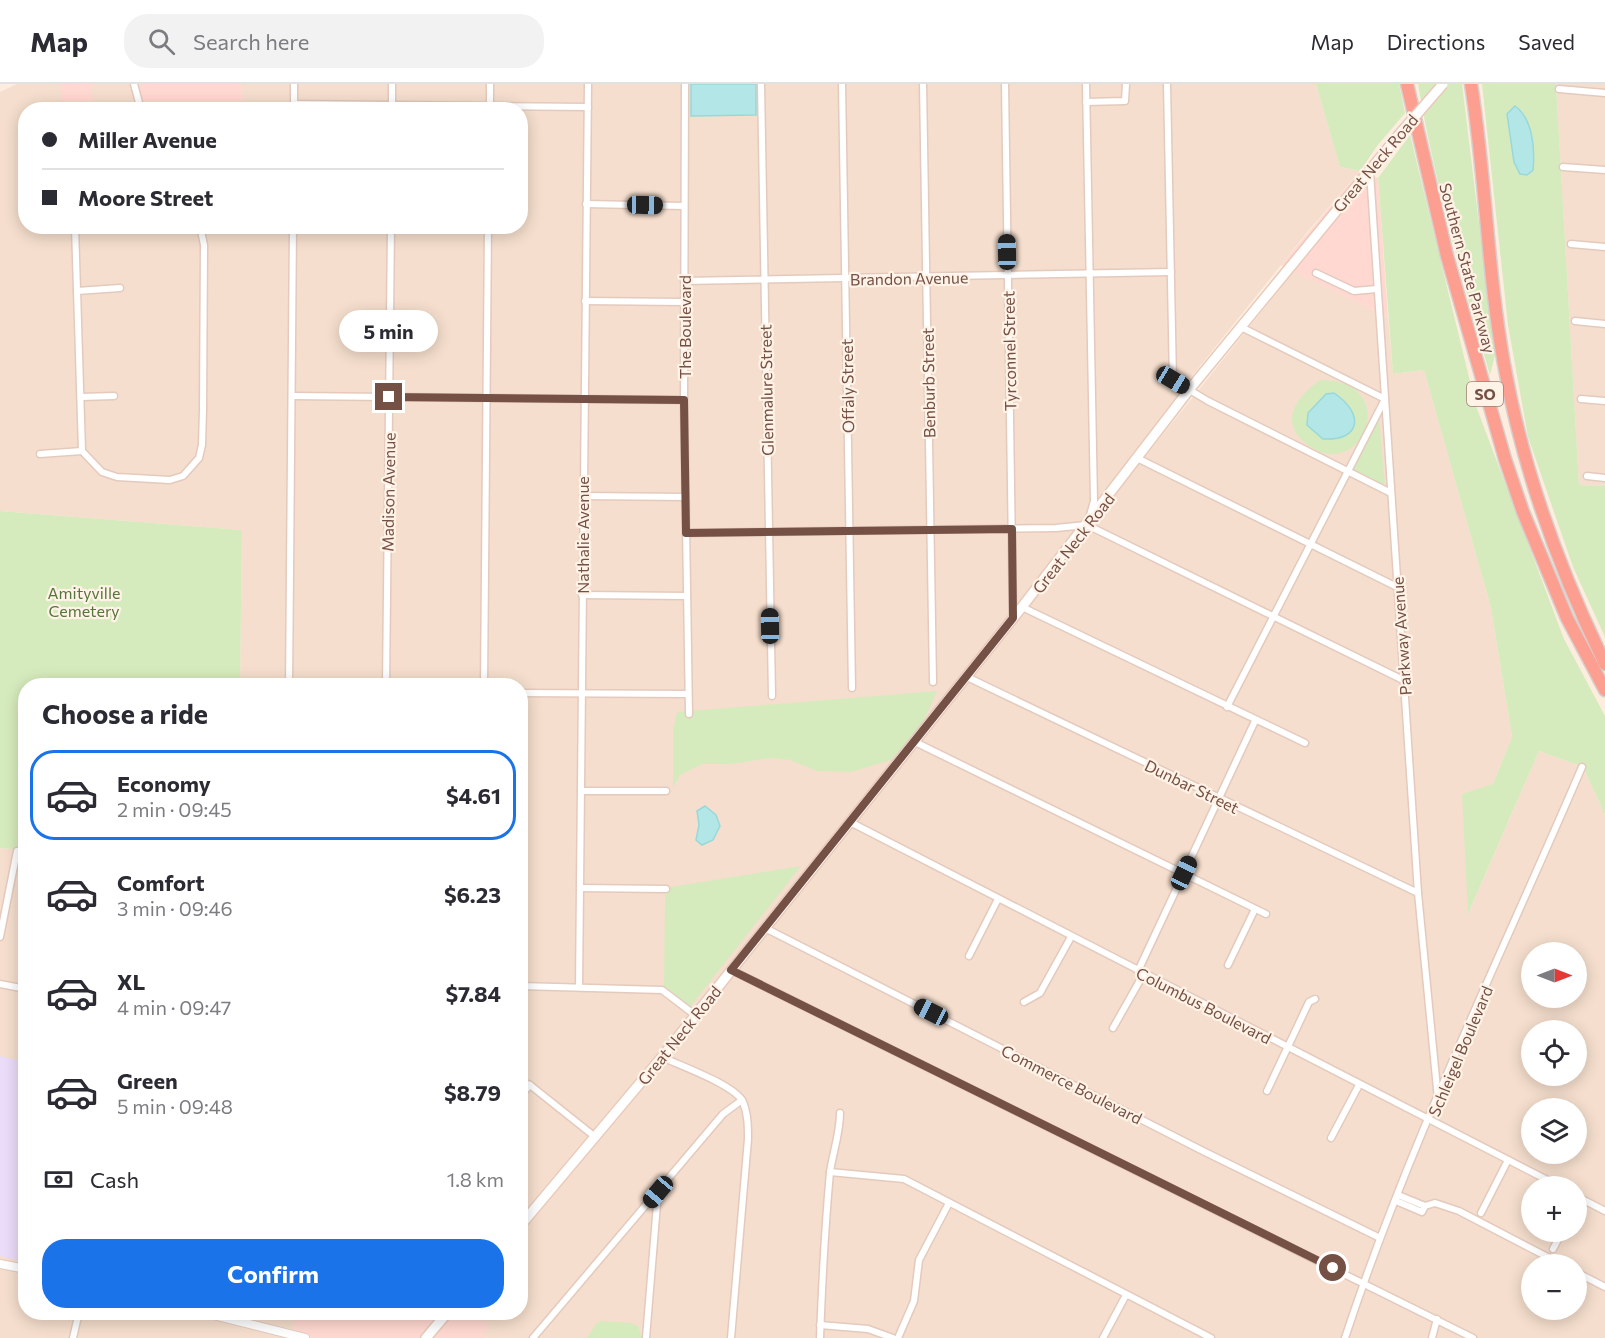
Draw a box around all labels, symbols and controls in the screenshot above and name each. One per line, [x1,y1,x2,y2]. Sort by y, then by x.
search box [124,14,544,68]
text: Map [30,24,88,58]
icon: search [145,25,178,58]
text: Search here [193,28,309,55]
text: Map [1311,29,1354,54]
text: Directions [1387,29,1485,54]
text: Saved [1518,29,1575,54]
street label: Great Neck Road [1329,110,1421,216]
text: Miller Avenue [78,126,217,153]
street label: Southern State Parkway [1436,181,1500,355]
text: Moore Street [78,184,213,211]
car [627,196,663,214]
car [998,234,1016,270]
street label: Brandon Avenue [850,267,968,289]
street label: The Boulevard [675,275,694,379]
street label: Tyrconnel Street [998,290,1020,411]
callout: 5 min [340,310,438,352]
text: 5 min [363,319,414,343]
street label: Glenmalure Street [755,324,777,456]
street label: Benburb Street [918,327,938,438]
street label: Offaly Street [837,338,857,433]
car [1153,363,1193,397]
road number: SO [1467,382,1503,406]
route end [375,383,402,410]
street label: Madison Avenue [377,432,399,552]
street label: Nathalie Avenue [573,476,592,594]
street label: Great Neck Road [1028,489,1118,597]
street label: Parkway Avenue [1387,576,1415,696]
park label: Amityville Cemetery [48,583,120,620]
car [761,608,779,644]
text: Choose a ride [42,697,208,730]
street label: Dunbar Street [1142,755,1243,817]
icon: car [45,768,99,822]
text: Economy [117,770,211,797]
text: $4.61 [446,782,501,809]
text: 2 min · 09:45 [117,797,232,821]
car [1168,853,1200,893]
icon: car [45,867,99,921]
text: Comfort [117,869,205,896]
text: $6.23 [444,881,501,908]
text: 3 min · 09:46 [117,896,233,920]
north arrow [1521,942,1587,1008]
map controls [1521,942,1587,1320]
street label: Columbus Boulevard [1133,963,1275,1047]
icon: car [45,966,99,1020]
text: XL [117,968,145,995]
text: $7.84 [445,980,501,1007]
street label: Great Neck Road [633,982,725,1088]
street label: Schleigel Boulevard [1424,983,1496,1119]
text: 4 min · 09:47 [117,995,231,1019]
car [911,996,951,1028]
button: locate [1521,1020,1587,1086]
street label: Commerce Boulevard [998,1040,1146,1128]
icon: car [45,1065,99,1119]
text: Green [117,1067,178,1094]
text: $8.79 [444,1079,501,1106]
text: 5 min · 09:48 [117,1094,233,1118]
button: layers [1521,1098,1587,1164]
icon: cash [42,1163,75,1196]
text: Cash [90,1166,139,1193]
text: 1.8 km [447,1167,504,1191]
car [640,1172,676,1212]
button: + [1521,1176,1587,1242]
button: Confirm [42,1239,504,1308]
route start [1319,1254,1346,1281]
button: − [1521,1254,1587,1320]

